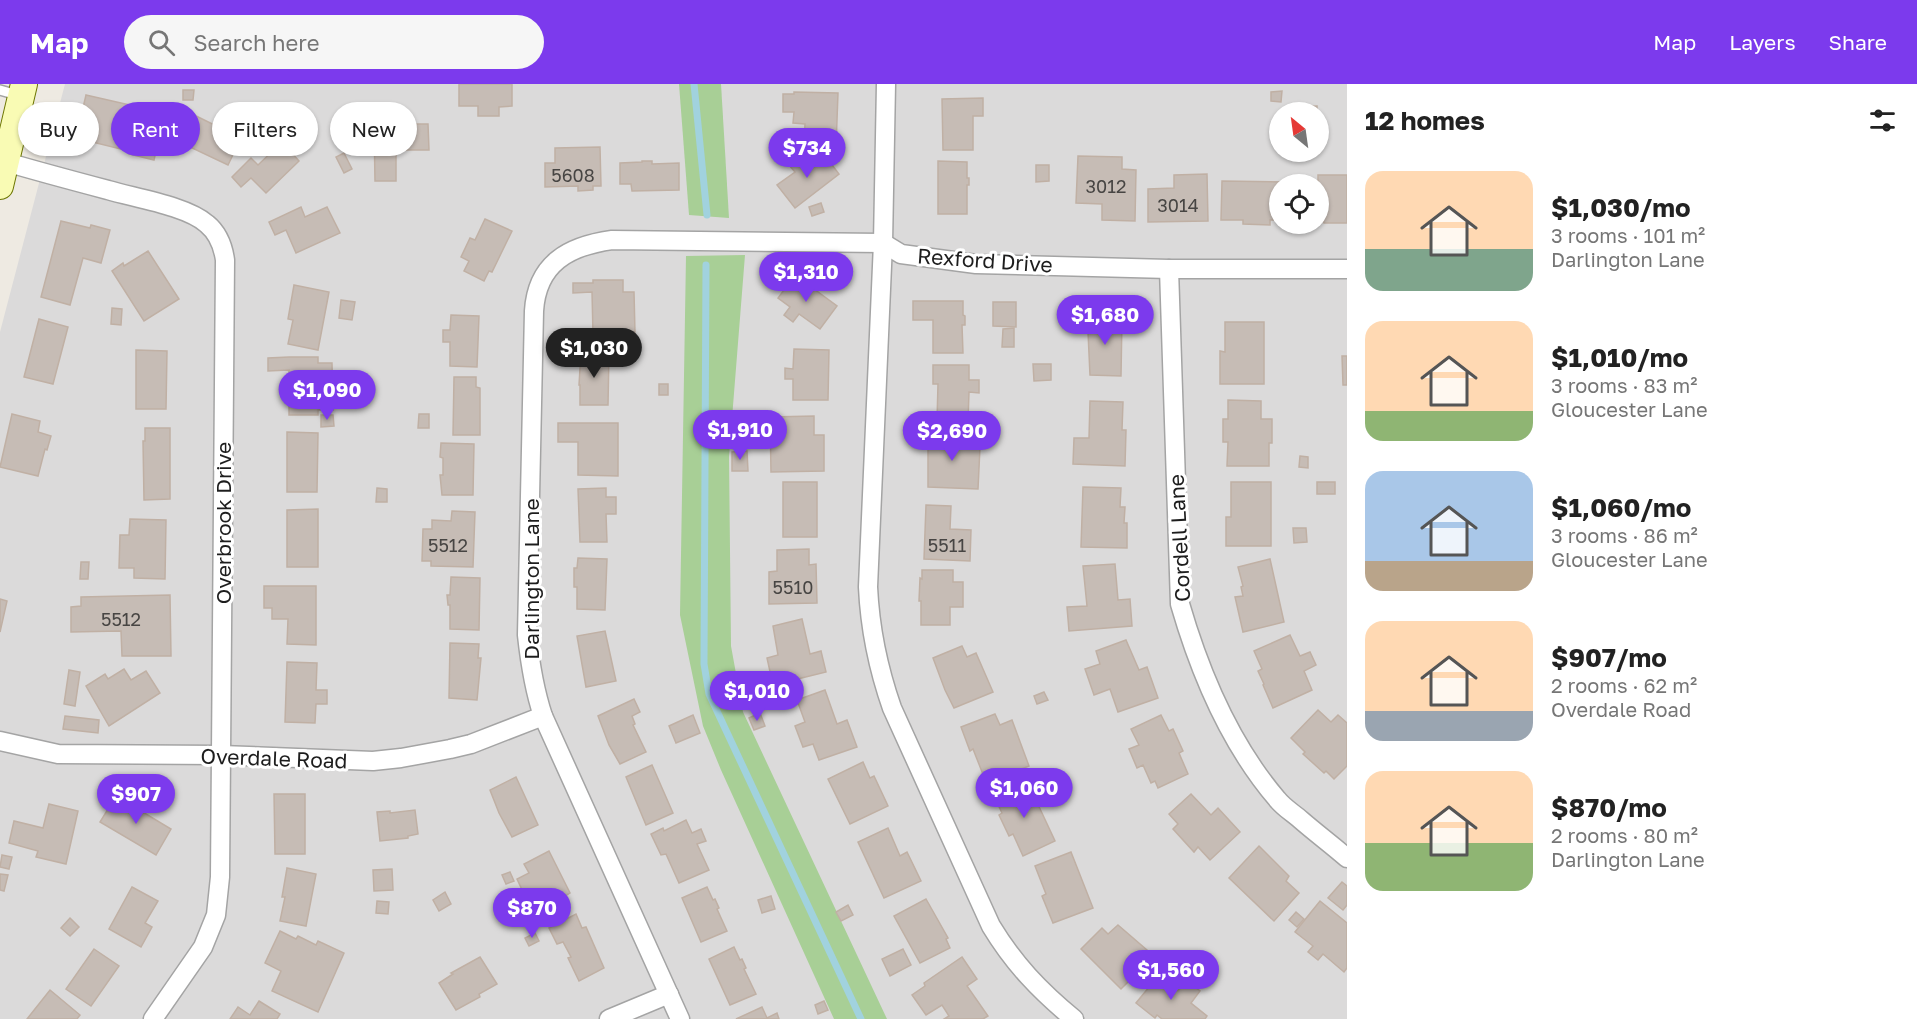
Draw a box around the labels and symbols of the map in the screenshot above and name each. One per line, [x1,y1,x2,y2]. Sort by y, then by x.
north arrow [1269,102,1329,162]
pin: $734 [771,128,843,179]
house number: 5608 [551,164,595,186]
house number: 3012 [1086,175,1126,197]
house number: 3014 [1157,194,1199,216]
street label: Rexford Drive [916,242,1054,278]
pin: $1,310 [757,252,855,303]
pin: $1,680 [1056,295,1154,346]
pin: $1,030 [545,328,643,379]
pin: $1,090 [278,370,376,421]
pin: $1,910 [691,410,789,461]
pin: $2,690 [903,411,1001,462]
street label: Overbrook Drive [210,442,236,604]
street label: Cordell Lane [1163,474,1195,602]
street label: Darlington Lane [518,498,544,660]
house number: 5512 [428,534,468,556]
house number: 5511 [928,534,966,556]
house number: 5510 [773,576,813,598]
house number: 5512 [101,608,141,630]
pin: $1,010 [708,671,806,722]
street label: Overdale Road [200,742,348,774]
pin: $1,060 [975,768,1073,819]
pin: $907 [100,774,172,825]
pin: $870 [496,888,568,939]
pin: $1,560 [1122,950,1220,1001]

